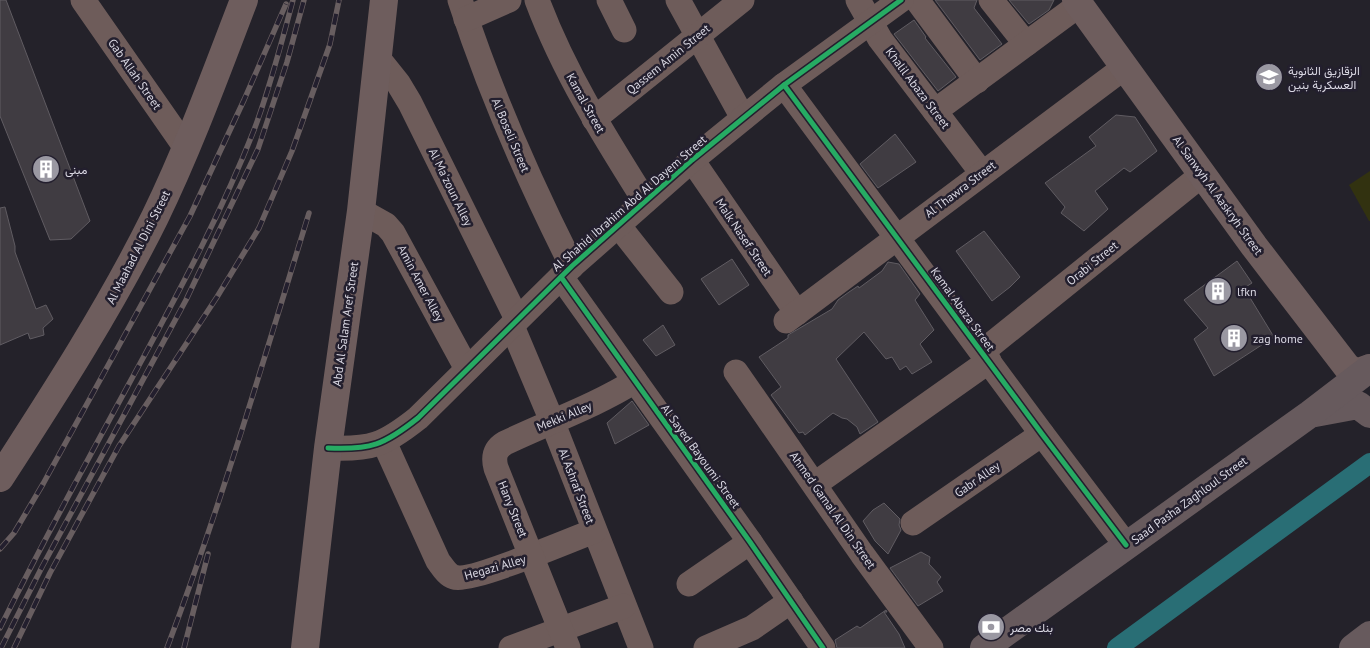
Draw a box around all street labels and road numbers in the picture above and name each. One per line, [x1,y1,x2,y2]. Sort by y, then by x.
street label: Qassem Amin Street [623,21,713,97]
street label: Gab Allah Street [105,36,165,112]
street label: Khalil Abaza Street [883,45,953,131]
street label: Kamal Street [563,71,609,135]
street label: Al Boseli Street [489,96,533,174]
street label: Al Shahid Ibrahim Abd Al Dayem Street [549,132,709,274]
street label: Al Sanwyh Al Aaskryh Street [1170,132,1266,258]
street label: Al Ma'zoun Alley [426,146,476,229]
street label: Al Thawra Street [921,157,999,221]
street label: Al Maahad Al Dini Street [103,188,173,306]
street label: Malk Nasef Street [713,195,775,279]
street label: Orabi Street [1063,238,1121,288]
street label: Amin Amer Alley [395,242,448,324]
street label: Abd Al Salam Aref Street [329,261,361,387]
street label: Kamal Abaza Street [928,264,998,354]
street label: Mekki Alley [534,397,594,434]
street label: Al Sayed Bayoumi Street [658,401,744,511]
street label: Al Ashraf Street [556,446,598,526]
street label: Ahmed Gamal Al Din Street [787,449,879,571]
street label: Saad Pasha Zaghloul Street [1128,453,1250,547]
street label: Gabr Alley [951,458,1003,500]
street label: Hany Street [495,479,531,539]
street label: Hegazi Alley [463,551,528,583]

